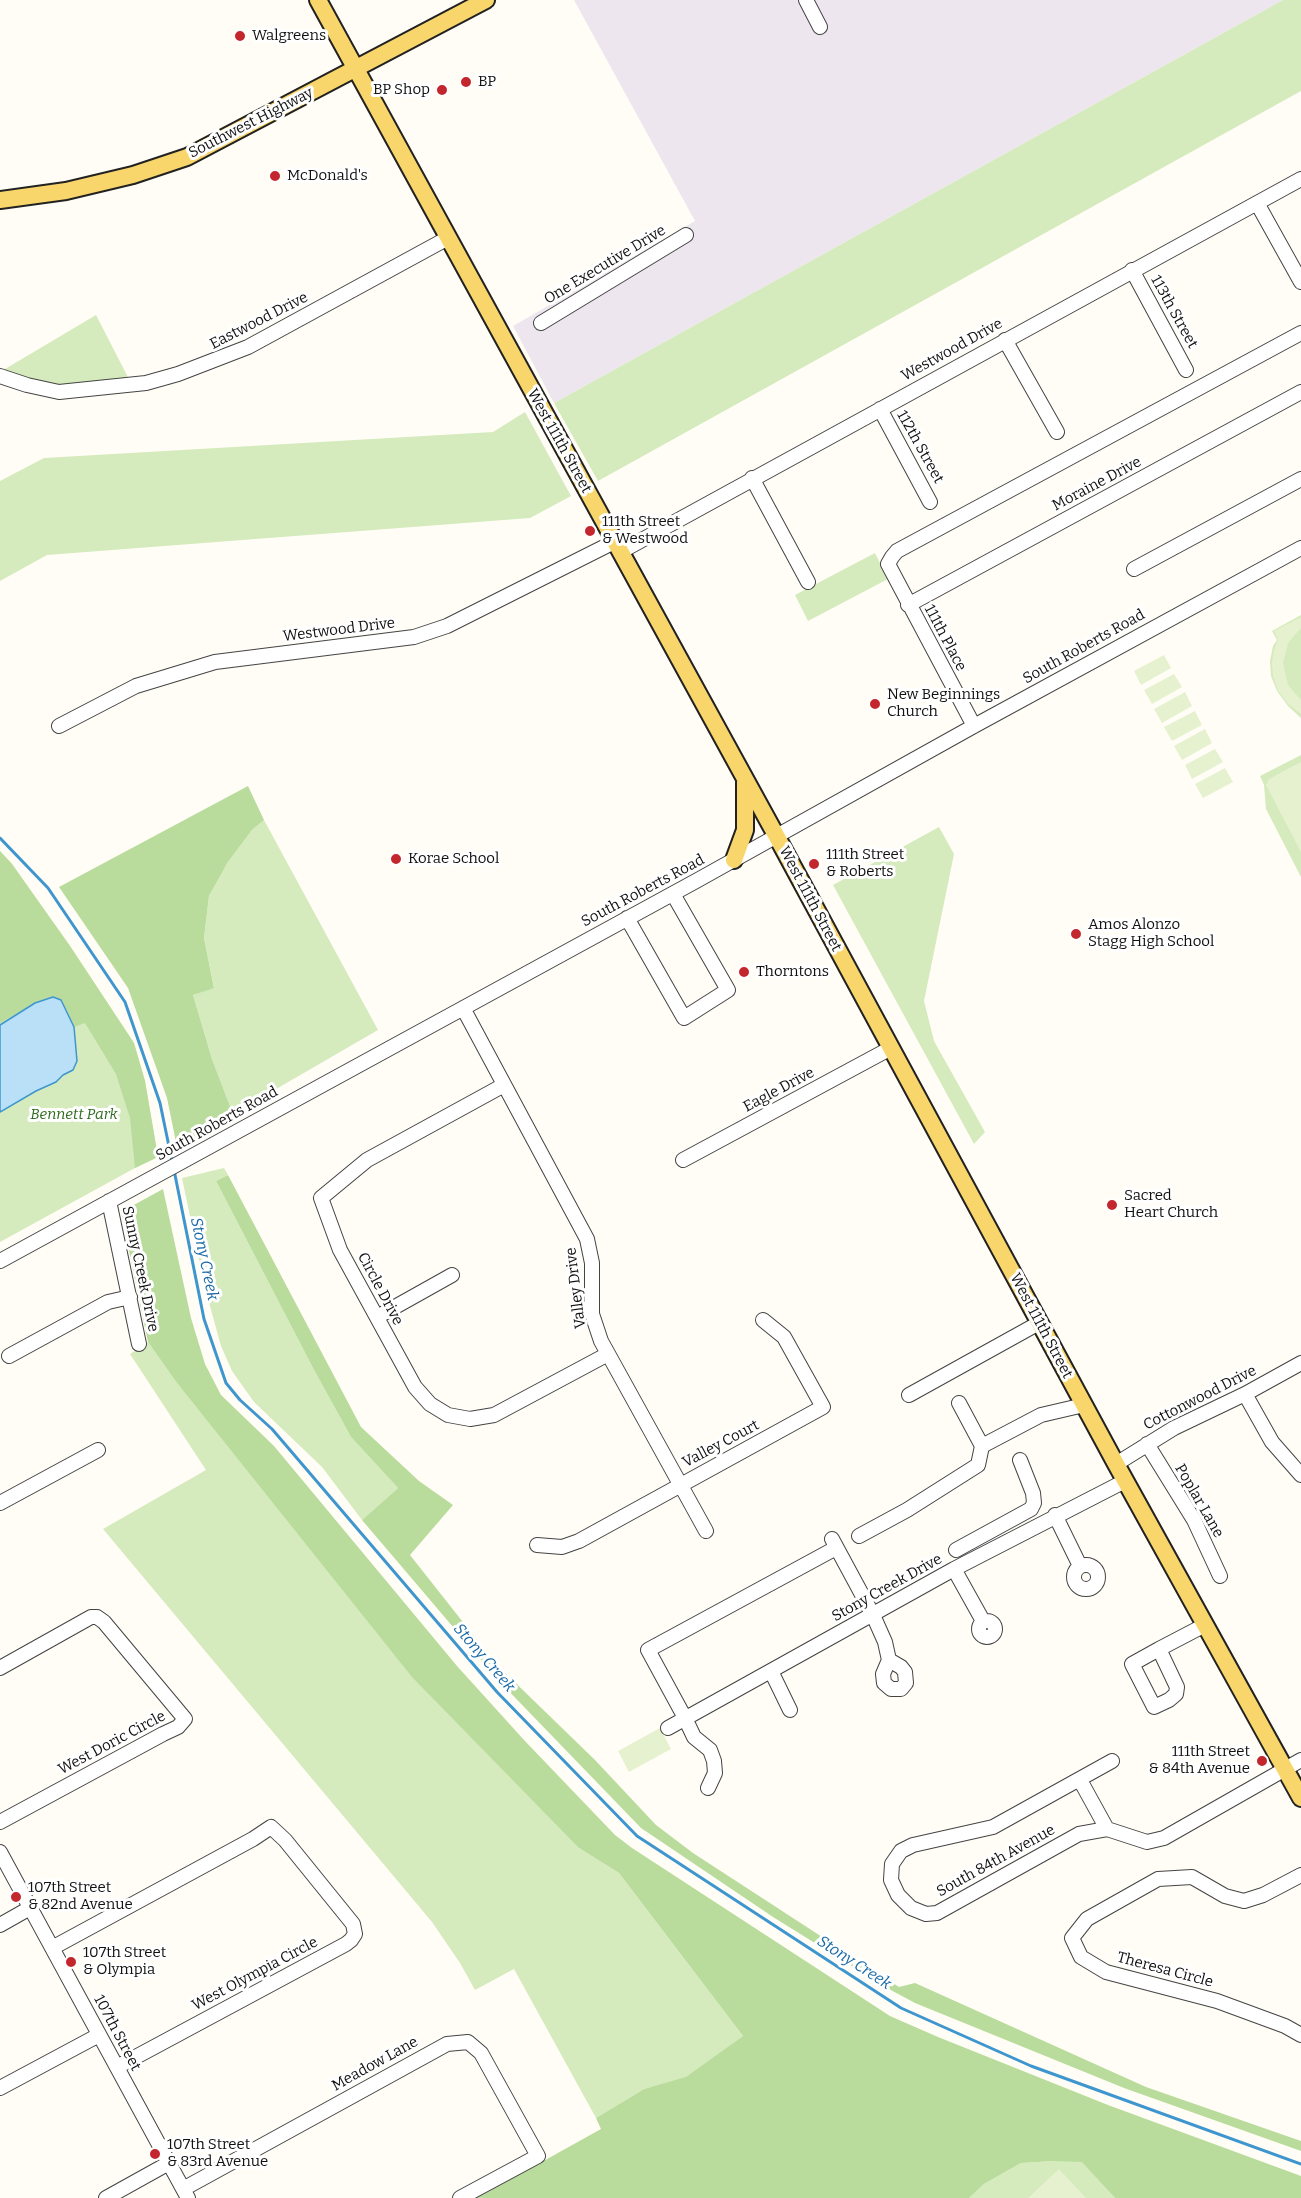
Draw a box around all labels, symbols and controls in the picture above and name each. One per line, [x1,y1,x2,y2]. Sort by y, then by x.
place label: Walgreens [252,27,326,45]
marker: Walgreens [233,29,247,43]
place label: BP [478,73,496,91]
marker: BP [459,75,473,89]
place label: BP Shop [373,81,430,99]
marker: BP Shop [435,83,449,97]
street label: Southwest Highway [186,84,316,162]
place label: McDonald's [287,167,368,185]
marker: McDonald's [268,169,282,183]
street label: One Executive Drive [541,222,669,308]
street label: 113th Street [1147,272,1201,352]
street label: Eastwood Drive [207,289,311,353]
street label: Westwood Drive [898,315,1006,385]
street label: West 111th Street [523,386,595,496]
street label: 112th Street [893,408,947,486]
street label: Moraine Drive [1049,453,1145,515]
place label: 111th Street & Westwood [602,513,688,548]
marker: 111th Street & Westwood [583,524,597,538]
street label: 111th Place [920,602,970,674]
street label: South Roberts Road [1020,606,1148,688]
street label: Westwood Drive [282,614,396,646]
place label: New Beginnings Church [887,686,1000,721]
marker: New Beginnings Church [868,697,882,711]
street label: West 111th Street [775,843,845,955]
place label: 111th Street & Roberts [826,846,904,881]
place label: Korae School [408,850,499,868]
street label: South Roberts Road [578,851,708,931]
marker: Korae School [389,852,403,866]
marker: 111th Street & Roberts [807,857,821,871]
place label: Amos Alonzo Stagg High School [1088,916,1214,951]
marker: Amos Alonzo Stagg High School [1069,927,1083,941]
place label: Thorntons [756,963,829,981]
marker: Thorntons [737,965,751,979]
street label: Eagle Drive [740,1064,818,1116]
street label: South Roberts Road [153,1083,281,1165]
park label: Bennett Park [30,1106,118,1124]
place label: Sacred Heart Church [1124,1187,1218,1222]
marker: Sacred Heart Church [1105,1198,1119,1212]
street label: Sunny Creek Drive [118,1205,162,1333]
water label: Stony Creek [186,1216,222,1302]
street label: Valley Drive [562,1246,590,1330]
street label: Circle Drive [353,1249,407,1329]
street label: West 111th Street [1006,1270,1076,1382]
street label: Cottonwood Drive [1141,1362,1259,1434]
street label: Valley Court [680,1416,762,1472]
street label: Poplar Lane [1171,1461,1227,1541]
street label: Stony Creek Drive [829,1550,945,1626]
water label: Stony Creek [449,1620,519,1696]
street label: West Doric Circle [55,1707,169,1779]
place label: 111th Street & 84th Avenue [1149,1743,1250,1778]
marker: 111th Street & 84th Avenue [1255,1754,1269,1768]
street label: South 84th Avenue [934,1821,1058,1901]
place label: 107th Street & 82nd Avenue [28,1879,133,1914]
marker: 107th Street & 82nd Avenue [9,1890,23,1904]
water label: Stony Creek [813,1932,895,1994]
street label: West Olympia Circle [189,1933,321,2015]
place label: 107th Street & Olympia [83,1944,166,1979]
street label: Theresa Circle [1115,1949,1215,1991]
marker: 107th Street & Olympia [64,1955,78,1969]
street label: 107th Street [90,1992,144,2074]
street label: Meadow Lane [329,2033,421,2095]
place label: 107th Street & 83rd Avenue [167,2136,268,2171]
marker: 107th Street & 83rd Avenue [148,2147,162,2161]

